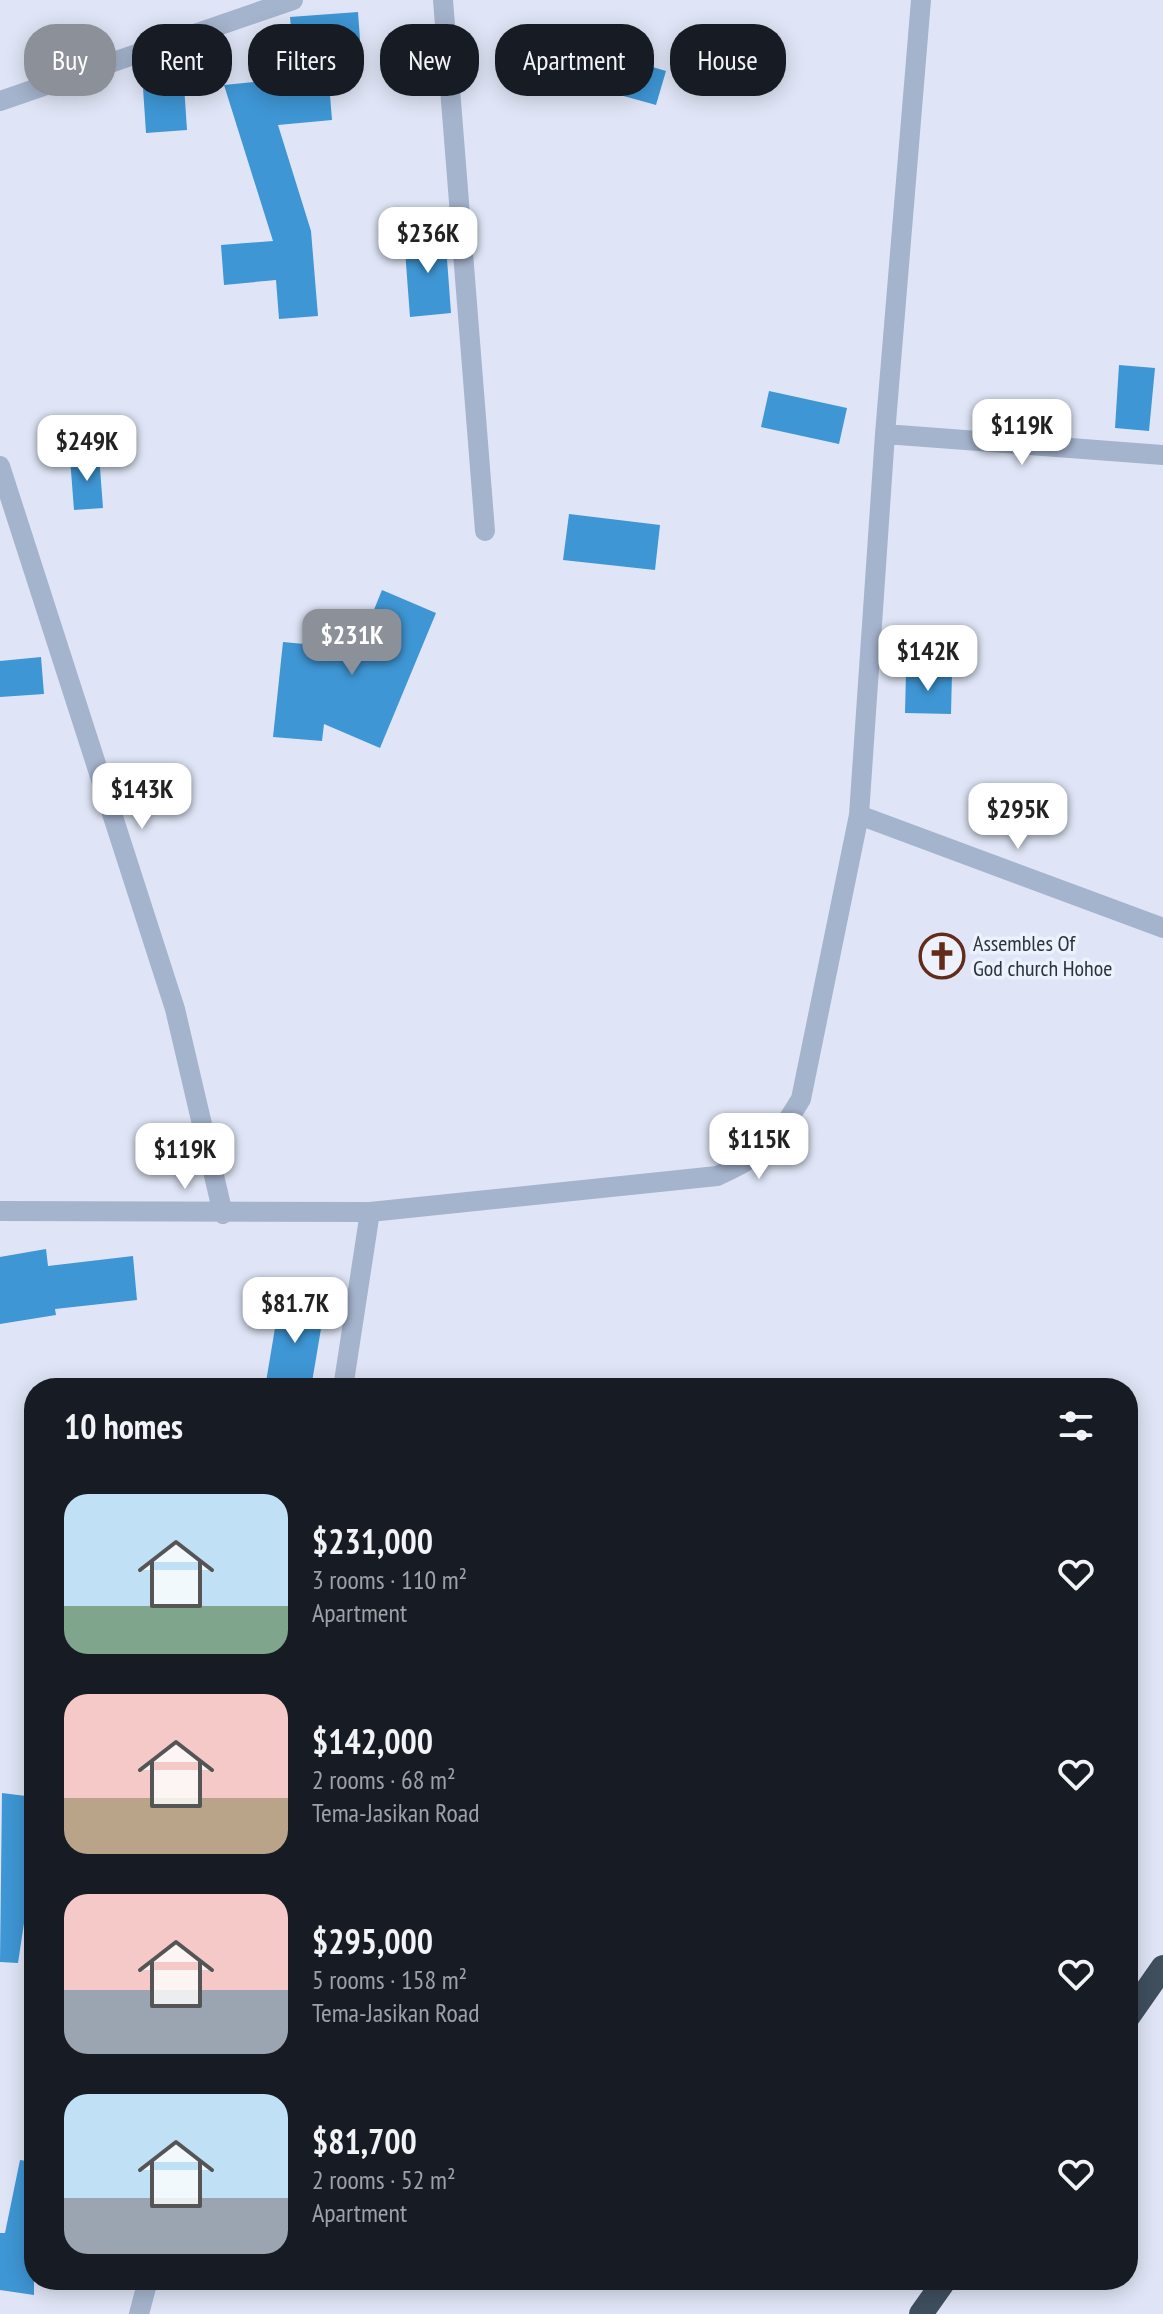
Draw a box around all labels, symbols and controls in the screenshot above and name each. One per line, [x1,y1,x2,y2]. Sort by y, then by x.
chip: Buy [24,24,116,96]
chip: Rent [132,24,232,96]
chip: Filters [248,24,364,96]
chip: New [380,24,479,96]
chip: Apartment [495,24,654,96]
chip: House [670,24,786,96]
pin: $236K [372,207,484,275]
text: $236K [396,216,460,249]
pin: $119K [966,399,1078,467]
text: $119K [990,408,1054,441]
pin: $249K [31,415,143,483]
text: $249K [55,424,119,457]
pin: $231K [296,609,408,677]
text: $231K [320,618,384,651]
pin: $142K [872,625,984,693]
text: $142K [896,634,960,667]
pin: $143K [86,763,198,831]
text: $143K [110,772,174,805]
pin: $295K [962,783,1074,851]
text: $295K [986,792,1050,825]
place label: Assembles Of God church Hohoe [973,929,1112,982]
church icon: Assembles Of God church Hohoe [918,932,966,980]
pin: $115K [703,1113,815,1181]
text: $115K [727,1122,791,1155]
pin: $119K [129,1123,241,1191]
text: $119K [153,1132,217,1165]
pin: $81.7K [230,1277,360,1345]
text: $81.7K [261,1286,329,1319]
text: 10 homes [64,1404,183,1448]
icon: filters [1054,1404,1098,1448]
text: $231,000 [312,1519,433,1563]
icon: home [128,1526,224,1622]
icon: heart [1054,1552,1098,1596]
text: 3 rooms · 110 m² [312,1563,467,1596]
text: Apartment [312,1596,407,1629]
text: $142,000 [312,1719,433,1763]
icon: home [128,1726,224,1822]
icon: heart [1054,1752,1098,1796]
text: 2 rooms · 68 m² [312,1763,456,1796]
text: Tema-Jasikan Road [312,1796,479,1829]
text: $295,000 [312,1919,433,1963]
icon: home [128,1926,224,2022]
icon: heart [1054,1952,1098,1996]
text: 5 rooms · 158 m² [312,1963,467,1996]
text: Tema-Jasikan Road [312,1996,479,2029]
text: $81,700 [312,2119,417,2163]
icon: home [128,2126,224,2222]
icon: heart [1054,2152,1098,2196]
text: 2 rooms · 52 m² [312,2163,456,2196]
text: Apartment [312,2196,407,2229]

